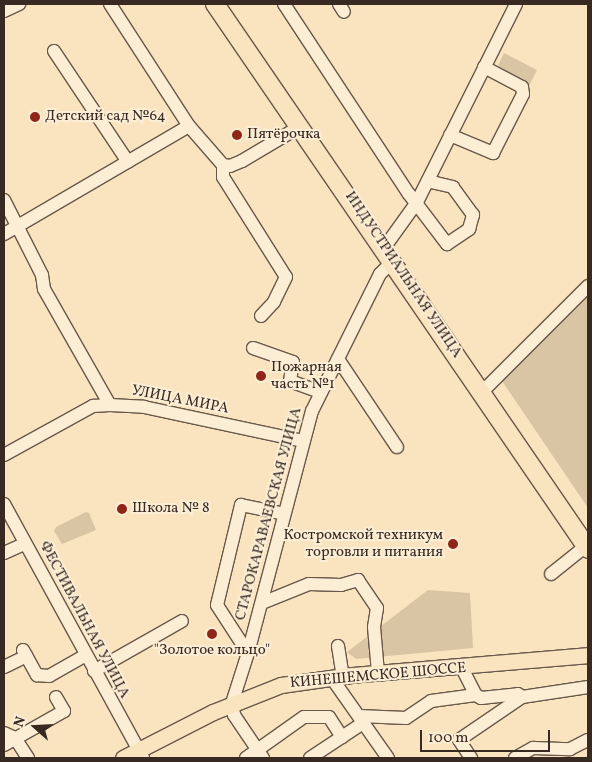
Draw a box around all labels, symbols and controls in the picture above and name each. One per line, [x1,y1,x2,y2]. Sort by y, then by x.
place label: Детский сад №64 [45,108,166,126]
marker: Детский сад №64 [29,111,41,123]
place label: Пятёрочка [247,126,321,144]
marker: Пятёрочка [231,129,243,141]
street label: ИНДУСТРИАЛЬНАЯ УЛИЦА [340,188,466,362]
place label: Пожарная часть №1 [271,358,342,393]
marker: Пожарная часть №1 [255,370,267,382]
street label: УЛИЦА МИРА [130,382,230,418]
street label: СТАРОКАРАВАЕВСКАЯ УЛИЦА [232,405,306,623]
place label: Школа № 8 [132,500,210,518]
marker: Школа № 8 [116,503,128,515]
place label: Костромской техникум торговли и питания [283,526,443,561]
street label: ФЕСТИВАЛЬНАЯ УЛИЦА [35,538,133,702]
marker: Костромской техникум торговли и питания [447,538,459,550]
marker: "Золотое кольцо" [206,628,218,640]
place label: "Золотое кольцо" [154,642,270,660]
street label: КИНЕШЕМСКОЕ ШОССЕ [289,659,467,693]
north arrow [10,702,60,752]
text: N [10,714,31,730]
scale bar [422,720,552,752]
text: 100 m [428,728,468,749]

